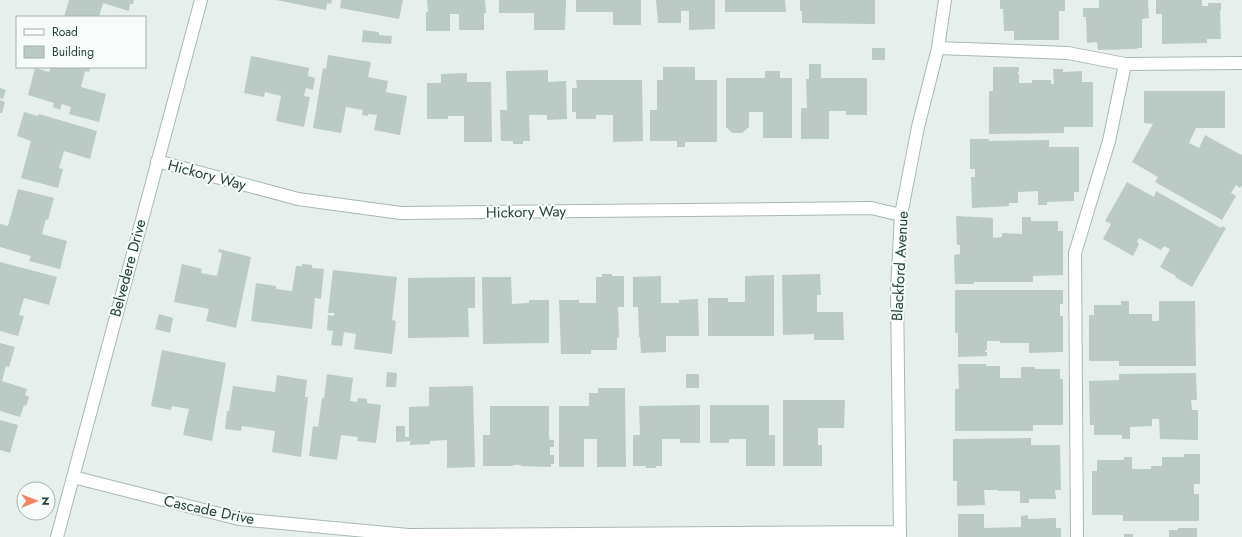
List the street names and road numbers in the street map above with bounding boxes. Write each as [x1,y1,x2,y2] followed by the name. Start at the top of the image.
[165,154,249,196] street label: Hickory Way
[486,200,567,224] street label: Hickory Way
[886,210,914,322] street label: Blackford Avenue
[104,216,152,319] street label: Belvedere Drive
[162,490,257,530] street label: Cascade Drive

